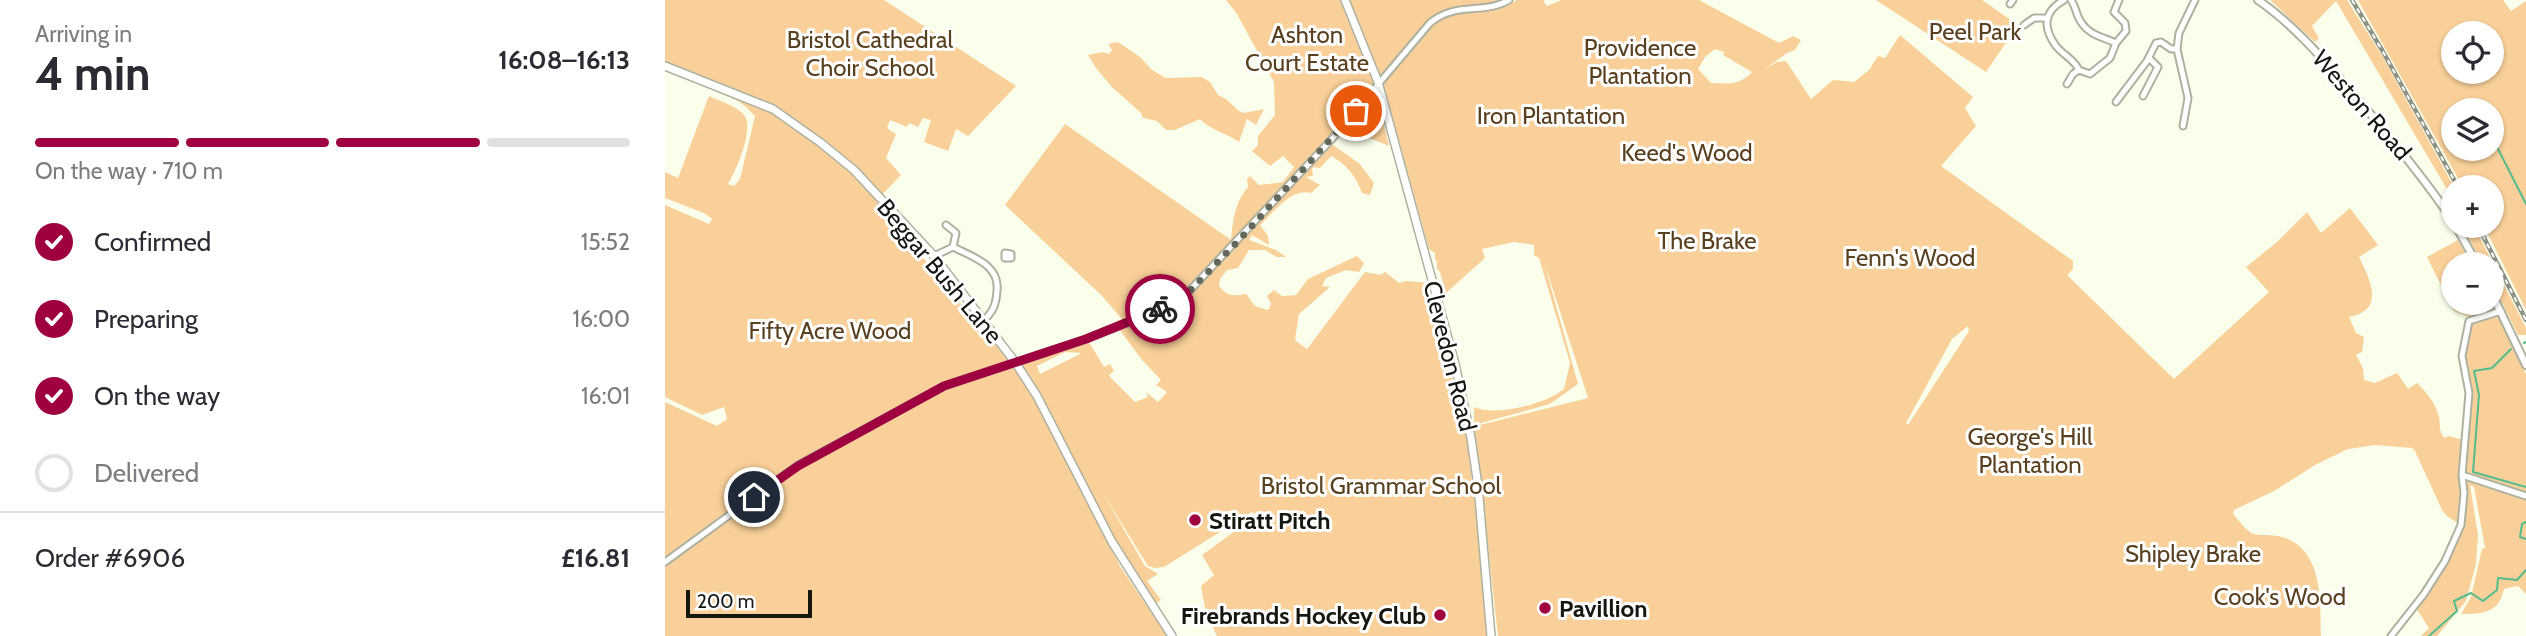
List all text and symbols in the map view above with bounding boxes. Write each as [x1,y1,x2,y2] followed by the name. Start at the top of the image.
[1929,17,2021,46] park label: Peel Park
[35,20,132,48] text: Arriving in
[1245,20,1369,77] park label: Ashton Court Estate
[2441,21,2504,315] map controls
[2441,21,2504,84] button: locate
[787,25,954,82] park label: Bristol Cathedral Choir School
[1584,33,1696,90] park label: Providence Plantation
[498,44,630,76] text: 16:08–16:13
[2306,44,2418,166] street label: Weston Road
[35,46,150,102] text: 4 min
[1326,81,1386,141] pin
[1337,92,1375,130] icon: bag
[2441,98,2504,161] button: layers
[1477,101,1625,130] park label: Iron Plantation
[1621,138,1753,167] park label: Keed's Wood
[35,157,223,185] text: On the way · 710 m
[2441,175,2504,238] button: +
[871,193,1009,349] street label: Beggar Bush Lane
[35,223,73,261] icon: check
[94,226,211,258] text: Confirmed
[1658,226,1756,255] park label: The Brake
[581,228,630,256] text: 15:52
[1845,243,1975,272] park label: Fenn's Wood
[2441,252,2504,315] button: −
[1125,274,1195,344] courier
[1417,278,1483,434] street label: Clevedon Road
[1141,290,1179,328] icon: bike
[35,300,73,338] icon: check
[94,303,198,335] text: Preparing
[573,305,630,333] text: 16:00
[749,316,911,345] park label: Fifty Acre Wood
[35,377,73,415] icon: check
[94,380,220,412] text: On the way
[581,382,630,410] text: 16:01
[1967,422,2093,479] park label: George's Hill Plantation
[94,457,199,489] text: Delivered
[724,467,784,527] pin
[1261,471,1502,500] park label: Bristol Grammar School
[735,478,773,516] icon: home
[1209,506,1330,535] place label: Stiratt Pitch
[1187,512,1203,528] marker: Stiratt Pitch
[2125,539,2261,568] park label: Shipley Brake
[35,542,185,574] text: Order #6906
[561,542,630,574] text: £16.81
[2214,582,2346,611] park label: Cook's Wood
[686,587,812,619] scale bar
[697,590,754,613] text: 200 m
[1559,594,1648,623] place label: Pavillion
[1537,600,1553,616] marker: Pavillion
[1181,601,1426,630] place label: Firebrands Hockey Club
[1432,607,1448,623] marker: Firebrands Hockey Club

